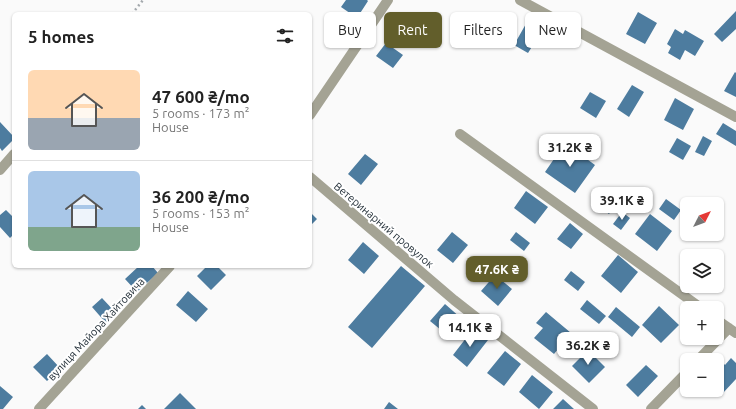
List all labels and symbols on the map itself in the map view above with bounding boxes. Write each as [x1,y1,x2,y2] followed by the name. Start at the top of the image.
[533,134,607,168] pin: 31.2K ₴
[332,180,437,270] street label: Ветеринарний провулок
[585,187,659,221] pin: 39.1K ₴
[680,197,724,241] north arrow
[460,256,534,290] pin: 47.6K ₴
[45,275,147,383] street label: вулиця Майора Хайтовича
[433,314,507,348] pin: 14.1K ₴
[551,332,625,366] pin: 36.2K ₴

